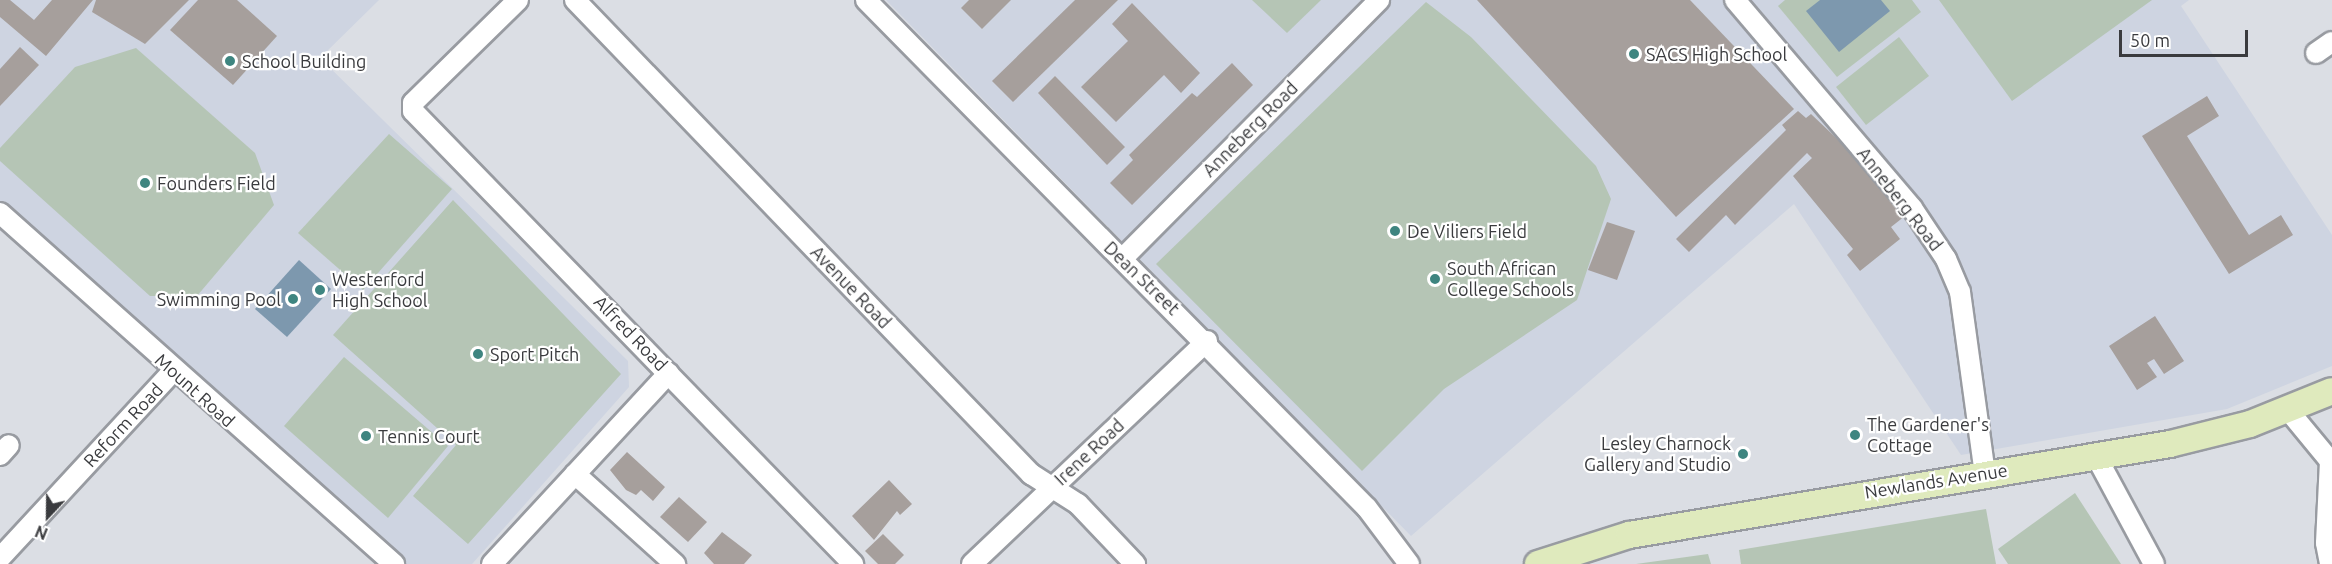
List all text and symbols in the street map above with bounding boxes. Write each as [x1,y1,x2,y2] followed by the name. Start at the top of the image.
[2122,18,2251,56] scale bar
[2130,30,2170,50] text: 50 m
[1646,43,1787,65] place label: SACS High School
[1627,47,1641,61] marker: SACS High School
[242,50,366,72] place label: School Building
[223,54,237,68] marker: School Building
[1198,77,1302,181] street label: Anneberg Road
[1853,143,1947,255] street label: Anneberg Road
[157,172,276,194] place label: Founders Field
[138,176,152,190] marker: Founders Field
[1407,220,1527,242] place label: De Viliers Field
[1388,224,1402,238] marker: De Viliers Field
[1100,237,1184,319] street label: Dean Street
[806,241,896,333] street label: Avenue Road
[1447,258,1574,300] place label: South African College Schools
[332,269,428,312] place label: Westerford High School
[1428,272,1442,286] marker: South African College Schools
[313,283,327,297] marker: Westerford High School
[157,288,281,310] place label: Swimming Pool
[590,291,672,375] street label: Alfred Road
[286,292,300,306] marker: Swimming Pool
[490,343,579,365] place label: Sport Pitch
[471,347,485,361] marker: Sport Pitch
[151,349,239,431] street label: Mount Road
[79,379,167,471] street label: Reform Road
[1050,414,1128,490] street label: Irene Road
[1867,414,1989,456] place label: The Gardener's Cottage
[378,425,480,447] place label: Tennis Court
[1848,428,1862,442] marker: The Gardener's Cottage
[359,429,373,443] marker: Tennis Court
[1584,433,1731,476] place label: Lesley Charnock Gallery and Studio
[1736,447,1750,461] marker: Lesley Charnock Gallery and Studio
[1863,459,2009,503] street label: Newlands Avenue
[18,486,78,546] north arrow
[32,522,50,543] text: N

